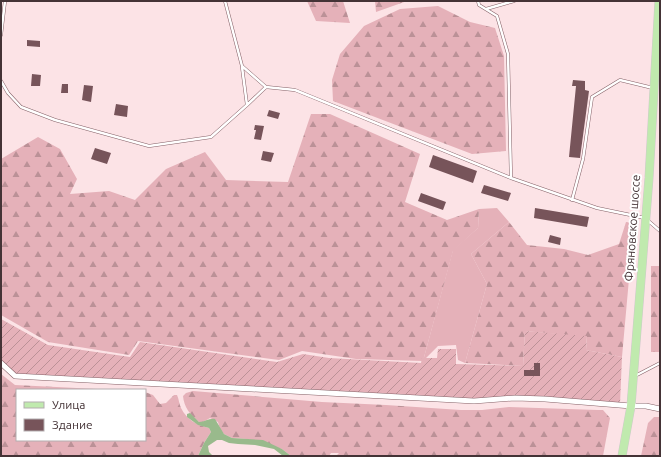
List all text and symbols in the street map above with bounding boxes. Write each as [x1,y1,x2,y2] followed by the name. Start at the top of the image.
[622,174,642,282] street label: Фряновское шоссе
[16,389,146,441] legend
[52,398,85,411] text: Улица
[52,418,93,431] text: Здание

